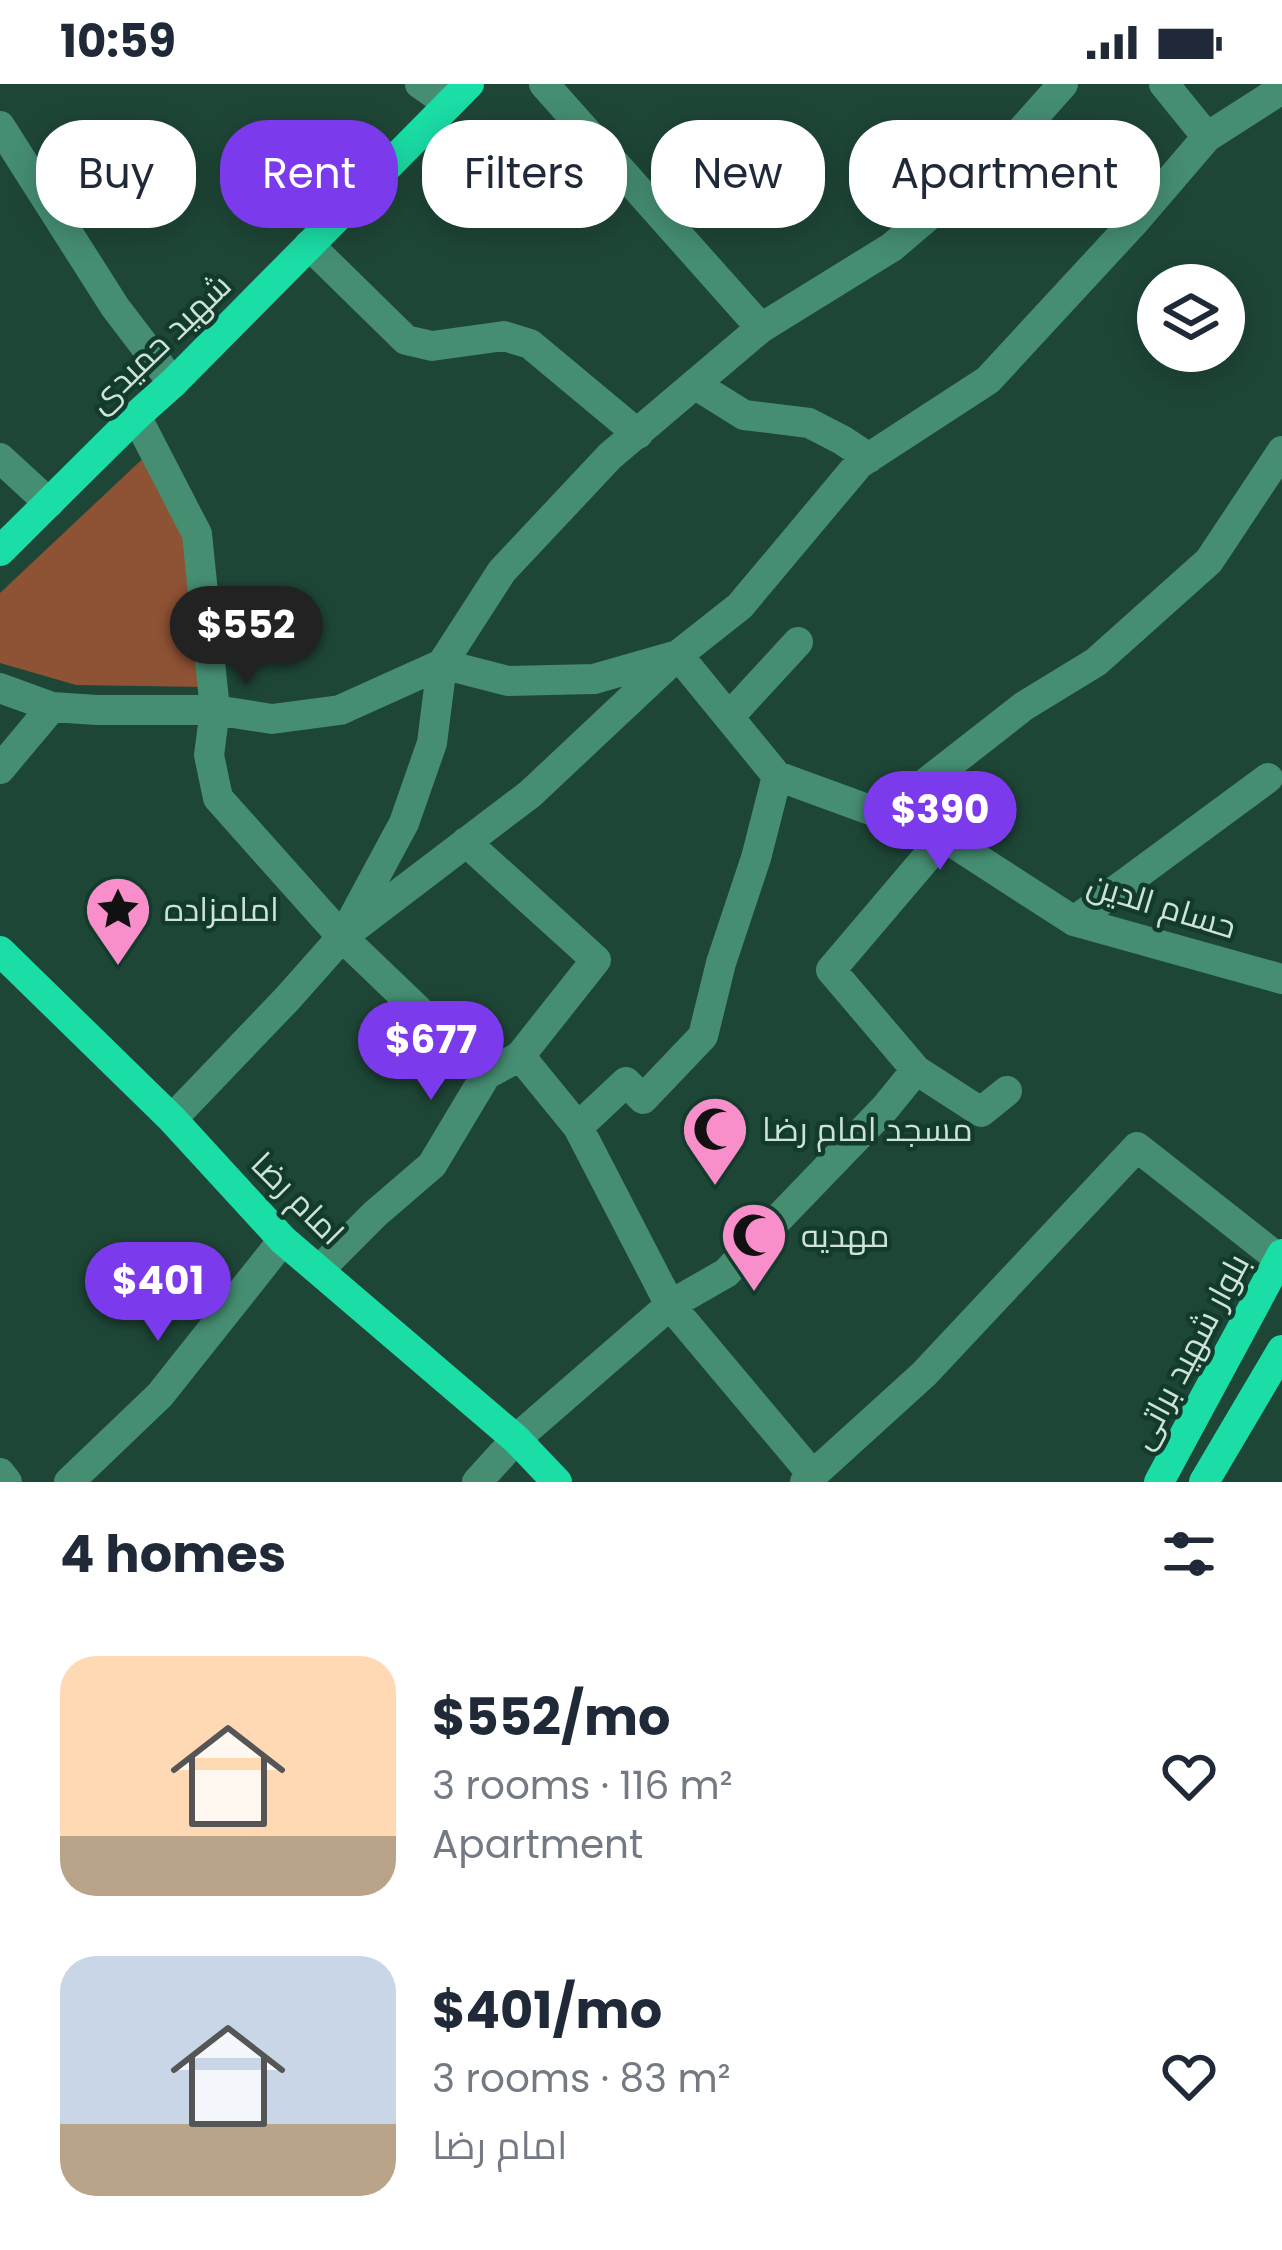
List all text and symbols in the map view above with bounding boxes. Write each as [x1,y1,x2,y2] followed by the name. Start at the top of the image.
[60,10,176,73] text: 10:59
[36,120,196,228] chip: Buy
[220,120,398,228] chip: Rent
[422,120,627,228] chip: Filters
[651,120,825,228] chip: New
[849,120,1160,228] chip: Apartment
[77,263,241,424] street label: شهید حمیدی
[1137,264,1245,372] map controls
[1137,264,1245,372] button: layers
[175,586,317,688] pin: $552
[197,597,295,652] text: $552
[869,771,1011,873] pin: $390
[891,782,989,837] text: $390
[1082,861,1242,950] street label: حسام الدین
[83,874,153,968] place icon: امامزاده
[164,886,279,933] place label: امامزاده
[360,1001,502,1103] pin: $677
[385,1012,477,1067] text: $677
[680,1094,750,1188] mosque icon: مسجد امام رضا
[762,1106,973,1153] place label: مسجد امام رضا
[240,1141,355,1256] street label: امام رضا
[719,1200,789,1294] mosque icon: مهدیه
[801,1212,890,1259] place label: مهدیه
[87,1242,229,1344] pin: $401
[1118,1245,1261,1457] street label: بلوار شهید براتی
[112,1253,204,1308] text: $401
[60,1518,286,1590] text: 4 homes
[1156,1521,1222,1587] icon: filters
[432,1681,671,1753] text: $552/mo
[156,1704,300,1848] icon: home
[1156,1743,1222,1809] icon: heart
[432,1758,733,1813] text: 3 rooms · 116 m²
[432,1817,643,1872] text: Apartment
[432,1974,662,2046] text: $401/mo
[156,2004,300,2148] icon: home
[1156,2043,1222,2109] icon: heart
[432,2051,731,2106] text: 3 rooms · 83 m²
[432,2118,568,2173] text: امام رضا

